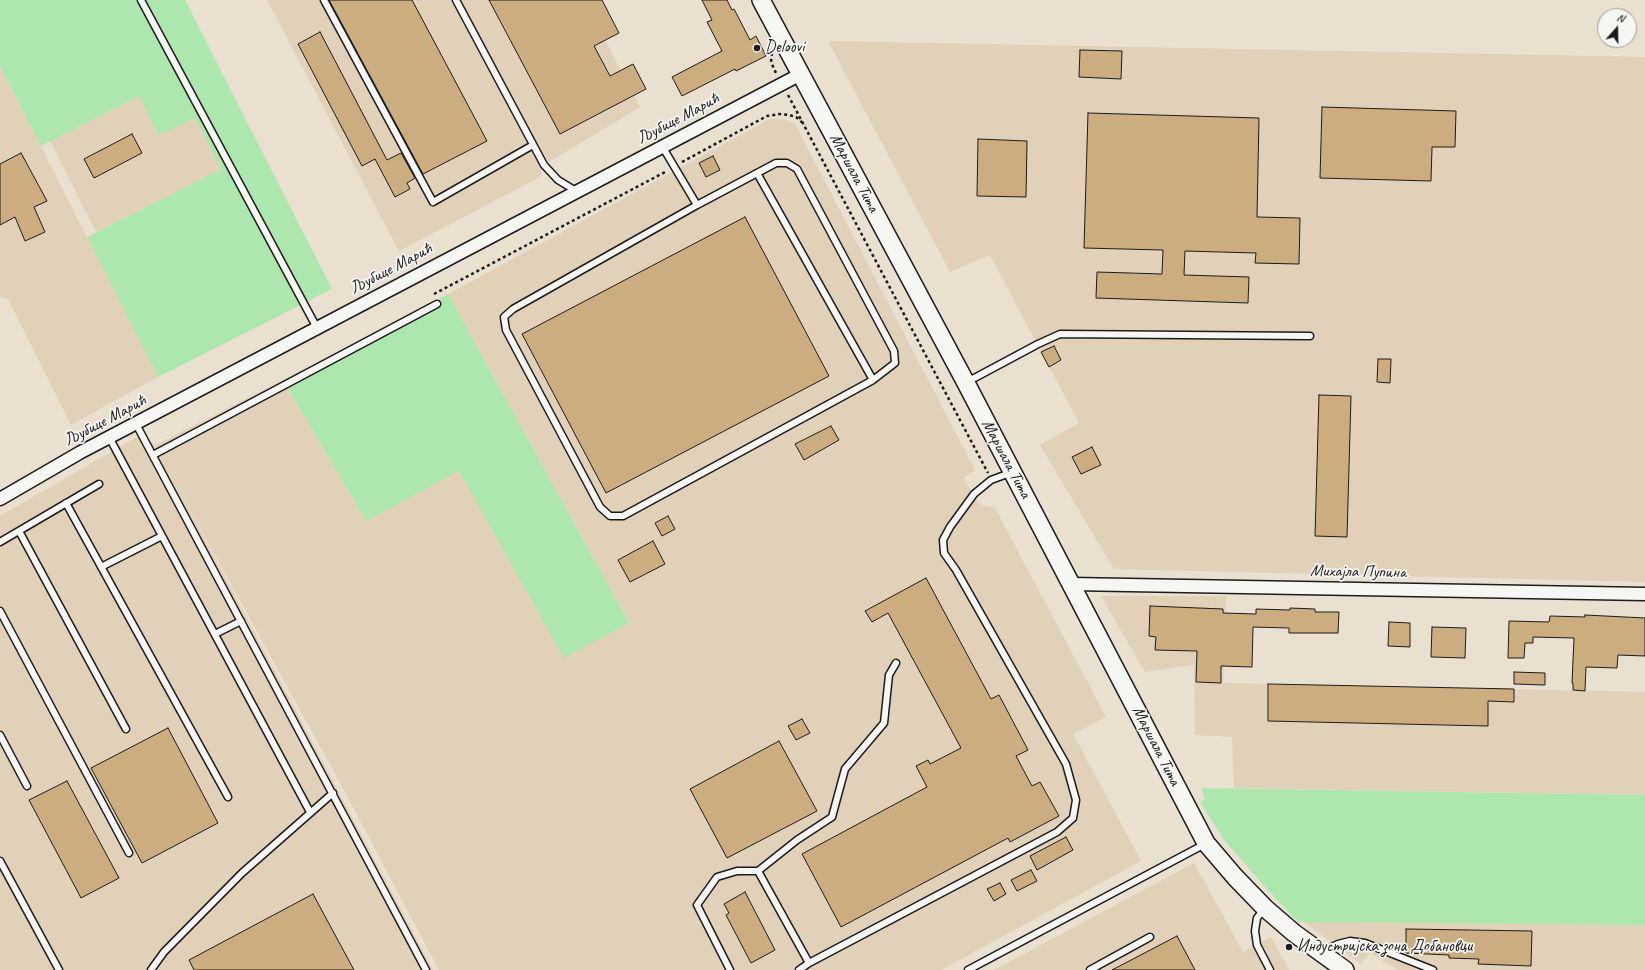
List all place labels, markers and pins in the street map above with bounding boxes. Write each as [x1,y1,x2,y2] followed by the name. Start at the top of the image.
[765,38,804,58] place label: Deloovi
[752,43,762,53] marker: Deloovi
[1297,937,1472,957] place label: Индустријска зона Добановци
[1284,942,1294,952] marker: Индустријска зона Добановци

